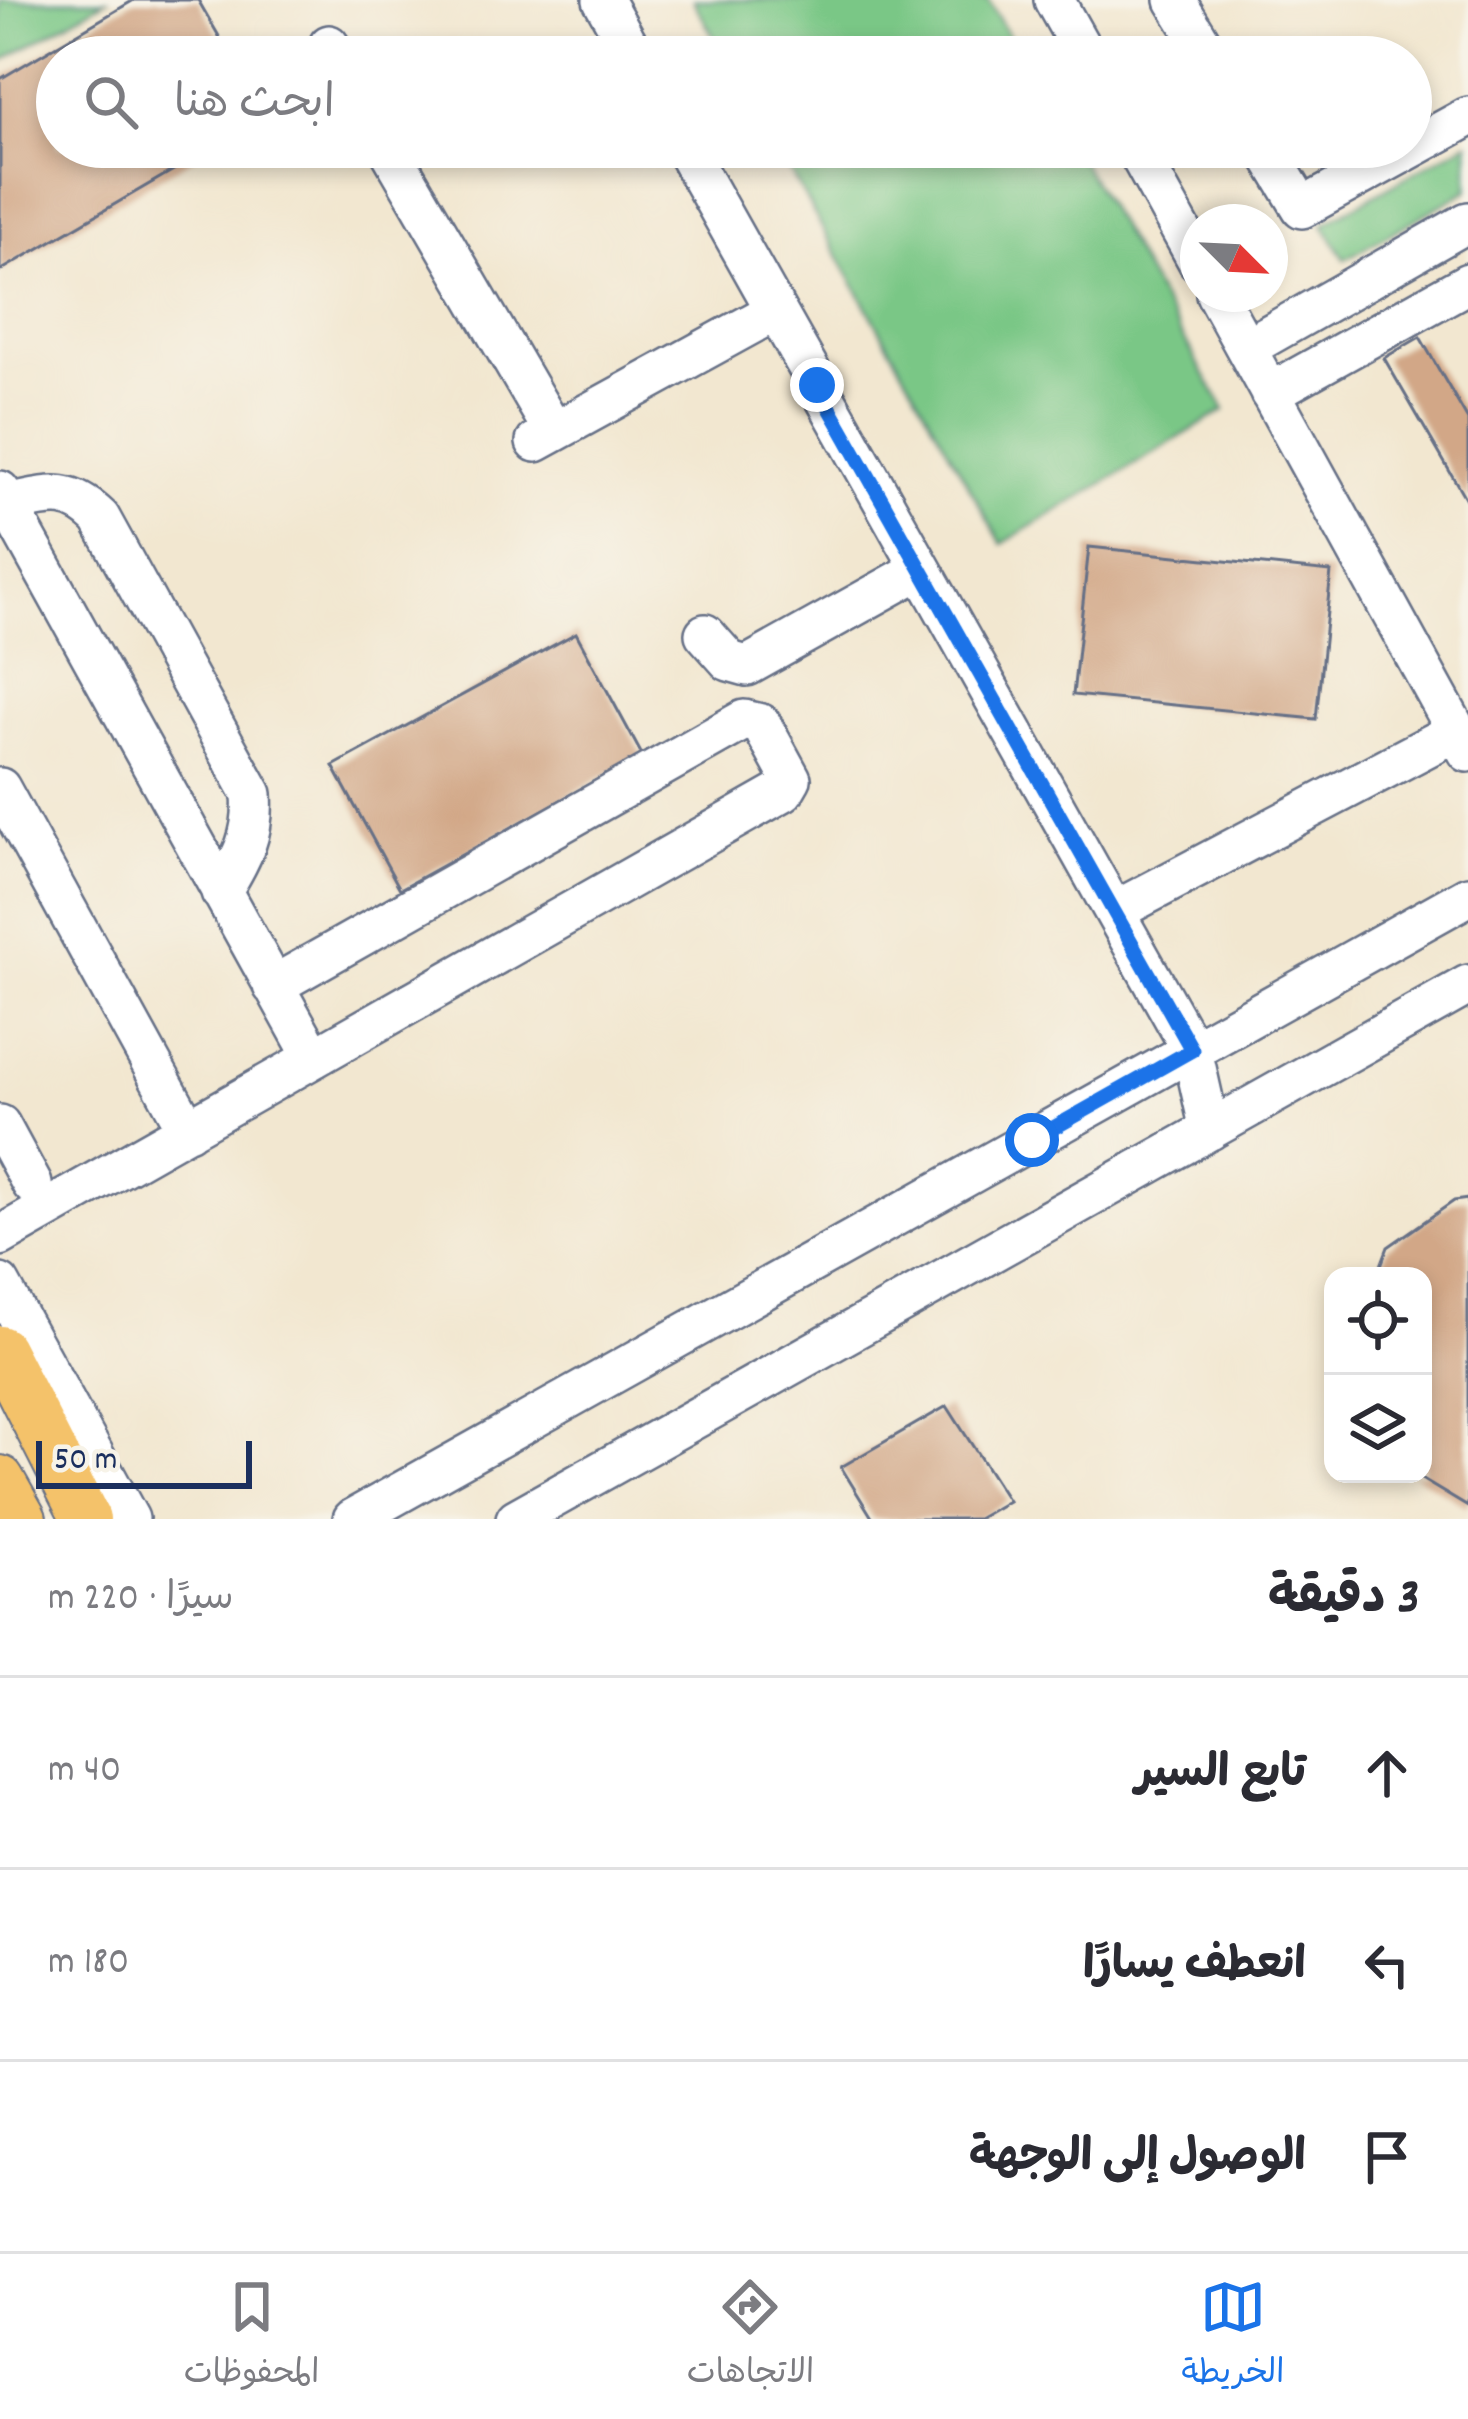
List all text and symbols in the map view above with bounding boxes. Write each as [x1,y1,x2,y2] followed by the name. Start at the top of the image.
[36,36,1432,168] search box
[78,69,144,135] icon: search
[174,74,335,138] text: ابحث هنا
[1180,204,1288,312] north arrow
[790,358,844,412] route end
[1005,1113,1059,1167] route start
[1324,1267,1432,1483] map controls
[1324,1267,1432,1375] button: locate
[1324,1375,1432,1483] button: layers
[36,1435,252,1488] scale bar
[54,1438,118,1485] text: 50 m
[1268,1565,1420,1637] text: 3 دقيقة
[48,1573,234,1628] text: سيرًا · 220 m
[1354,1740,1420,1806] icon: ahead
[1135,1744,1306,1808] text: تابع السير
[48,1745,121,1800] text: 40 m
[1354,1932,1420,1998] icon: left
[1083,1936,1306,2000] text: انعطف يسارًا
[48,1937,129,1992] text: 180 m
[1354,2124,1420,2190] icon: arrive
[969,2128,1306,2192] text: الوصول إلى الوجهة
[184,2274,320,2400] tab: المحفوظات
[687,2274,814,2400] tab: الاتجاهات
[1181,2274,1284,2400] tab: الخريطة

